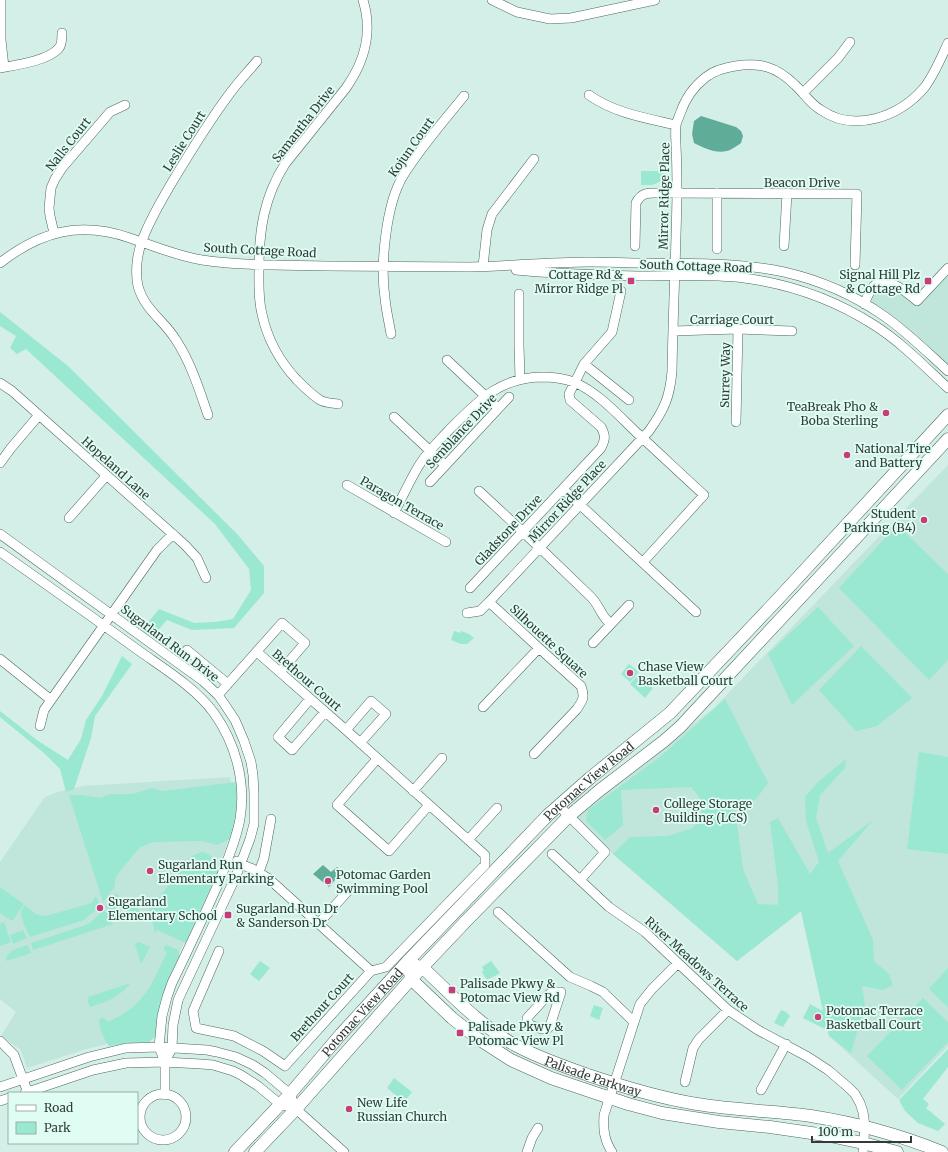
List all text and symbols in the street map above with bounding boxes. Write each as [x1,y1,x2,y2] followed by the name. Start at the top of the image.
[269,83,337,165] street label: Samantha Drive
[159,108,209,174] street label: Leslie Court
[42,114,94,174] street label: Nalls Court
[385,114,437,180] street label: Kojun Court
[656,142,672,250] street label: Mirror Ridge Place
[764,175,840,190] street label: Beacon Drive
[203,240,317,260] street label: South Cottage Road
[639,257,753,275] street label: South Cottage Road
[535,267,623,296] place label: Cottage Rd & Mirror Ridge Pl
[839,267,920,296] place label: Signal Hill Plz & Cottage Rd
[626,276,636,286] marker: Cottage Rd & Mirror Ridge Pl
[923,276,933,286] marker: Signal Hill Plz & Cottage Rd
[690,312,774,327] street label: Carriage Court
[717,342,733,408] street label: Surrey Way
[423,391,499,471] street label: Semblance Drive
[787,399,879,428] place label: TeaBreak Pho & Boba Sterling
[881,408,891,418] marker: TeaBreak Pho & Boba Sterling
[79,433,153,503] street label: Hopeland Lane
[855,441,931,470] place label: National Tire and Battery
[842,450,852,460] marker: National Tire and Battery
[525,457,609,545] street label: Mirror Ridge Place
[357,473,447,533] street label: Paragon Terrace
[471,491,545,569] street label: Gladstone Drive
[843,506,916,535] place label: Student Parking (B4)
[919,515,929,525] marker: Student Parking (B4)
[118,601,222,685] street label: Sugarland Run Drive
[507,601,591,681] street label: Silhouette Square
[269,646,345,714] street label: Brethour Court
[638,659,733,688] place label: Chase View Basketball Court
[625,668,635,678] marker: Chase View Basketball Court
[540,738,636,823] street label: Potomac View Road
[664,796,752,825] place label: College Storage Building (LCS)
[651,805,661,815] marker: College Storage Building (LCS)
[158,857,275,886] place label: Sugarland Run Elementary Parking
[145,866,155,876] marker: Sugarland Run Elementary Parking
[336,867,431,896] place label: Potomac Garden Swimming Pool
[323,876,333,886] marker: Potomac Garden Swimming Pool
[108,894,218,923] place label: Sugarland Elementary School
[236,901,339,930] place label: Sugarland Run Dr & Sanderson Dr
[95,903,105,913] marker: Sugarland Elementary School
[223,910,233,920] marker: Sugarland Run Dr & Sanderson Dr
[642,913,752,1015] street label: River Meadows Terrace
[318,965,405,1059] street label: Potomac View Road
[287,969,357,1044] street label: Brethour Court
[460,976,560,1005] place label: Palisade Pkwy & Potomac View Rd
[447,985,457,995] marker: Palisade Pkwy & Potomac View Rd
[826,1003,923,1032] place label: Potomac Terrace Basketball Court
[813,1012,823,1022] marker: Potomac Terrace Basketball Court
[468,1019,564,1048] place label: Palisade Pkwy & Potomac View Pl
[455,1028,465,1038] marker: Palisade Pkwy & Potomac View Pl
[543,1052,643,1099] street label: Palisade Parkway
[8,1092,138,1144] legend
[357,1095,447,1124] place label: New Life Russian Church
[44,1100,73,1115] text: Road
[344,1104,354,1114] marker: New Life Russian Church
[812,1118,911,1144] scale bar
[44,1120,71,1135] text: Park
[818,1124,853,1139] text: 100 m

